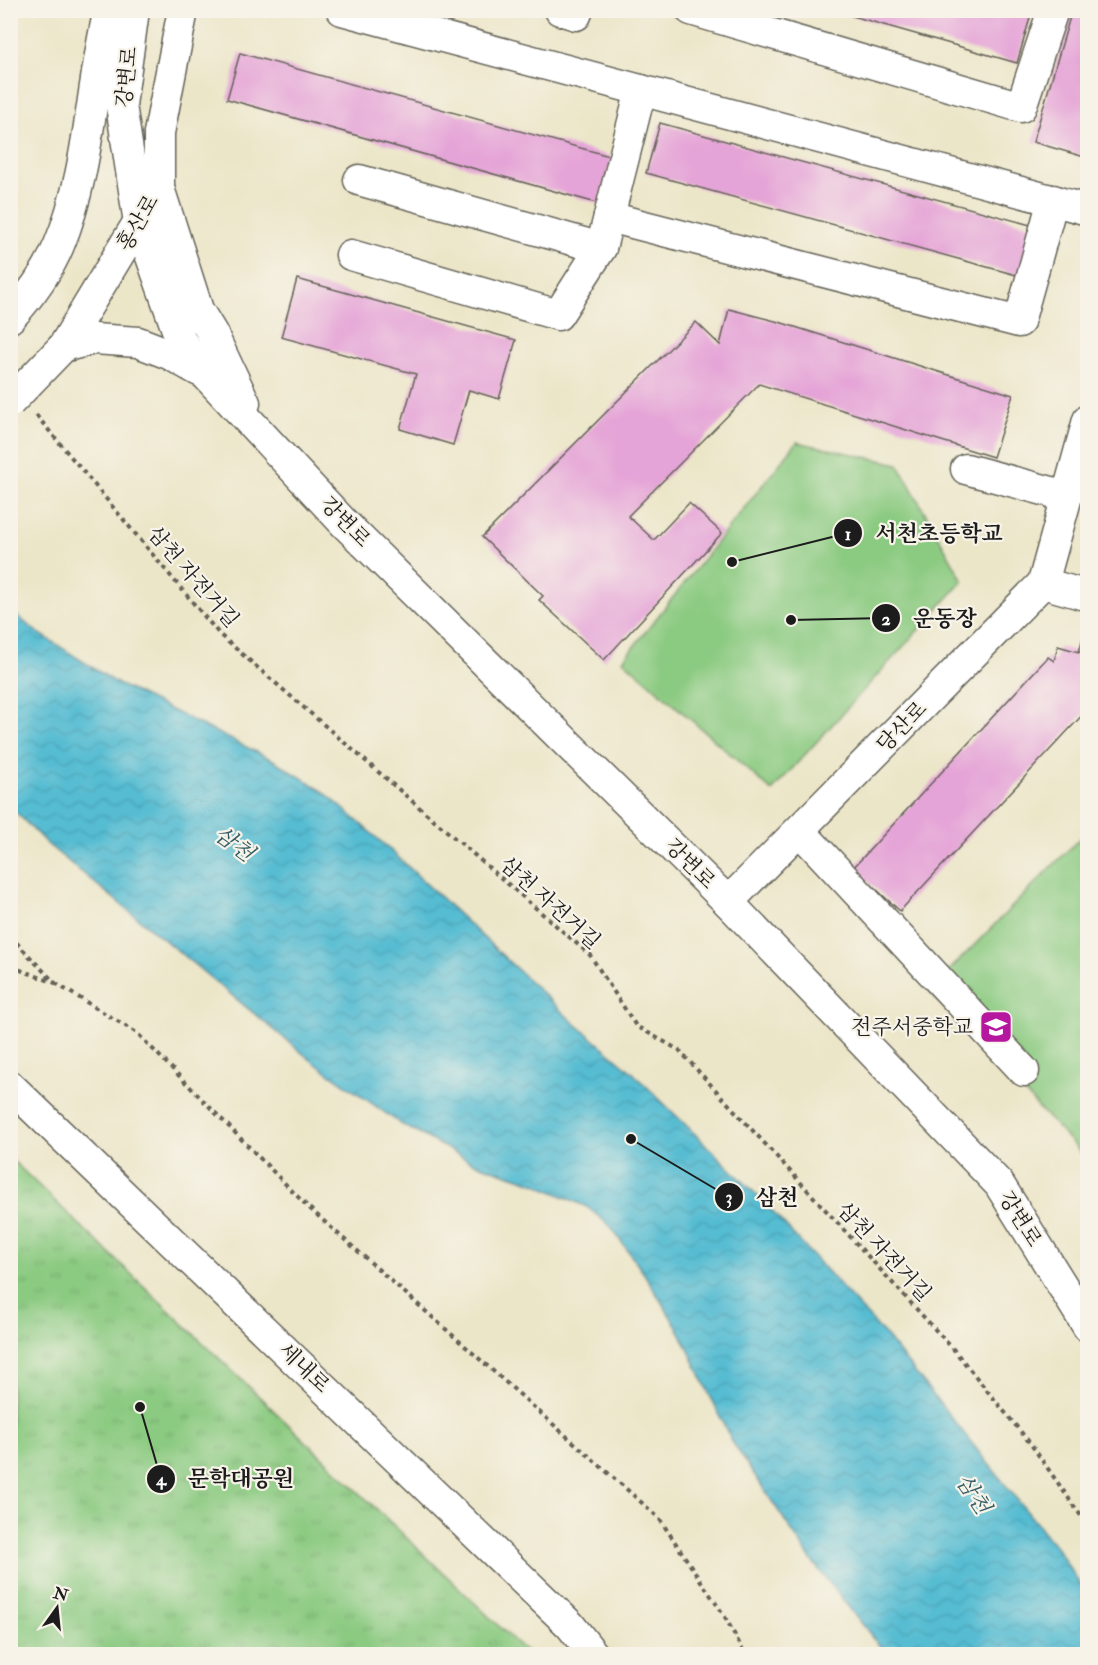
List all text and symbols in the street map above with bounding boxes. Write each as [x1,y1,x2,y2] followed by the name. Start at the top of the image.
[110,45,144,109] street label: 강변로
[111,190,165,256] street label: 홍산로
[314,491,376,553] street label: 강변로
[833,513,1015,553] callout: 서천초등학교
[875,520,1003,548] text: 서천초등학교
[141,521,245,633] street label: 삼천 자전거길
[845,523,851,546] text: 1
[871,598,989,638] callout: 운동장
[913,605,978,633] text: 운동장
[881,608,891,631] text: 2
[871,696,933,758] street label: 당산로
[209,820,261,869] water label: 삼천
[659,833,721,895] street label: 강변로
[494,851,606,955] street label: 삼천 자전거길
[978,1009,1014,1045] school or university icon: 전주서중학교
[851,1014,973,1041] place label: 전주서중학교
[714,1177,811,1217] callout: 삼천
[756,1184,798,1212] text: 삼천
[726,1186,733,1209] text: 3
[992,1186,1048,1252] street label: 강변로
[831,1197,937,1307] street label: 삼천 자전거길
[273,1337,335,1399] street label: 세내로
[146,1459,306,1499] callout: 문학대공원
[188,1465,294,1493] text: 문학대공원
[155,1468,167,1491] text: 4
[950,1469,997,1521] water label: 삼천
[27,1578,87,1638] north arrow
[50,1583,71,1606] text: N

